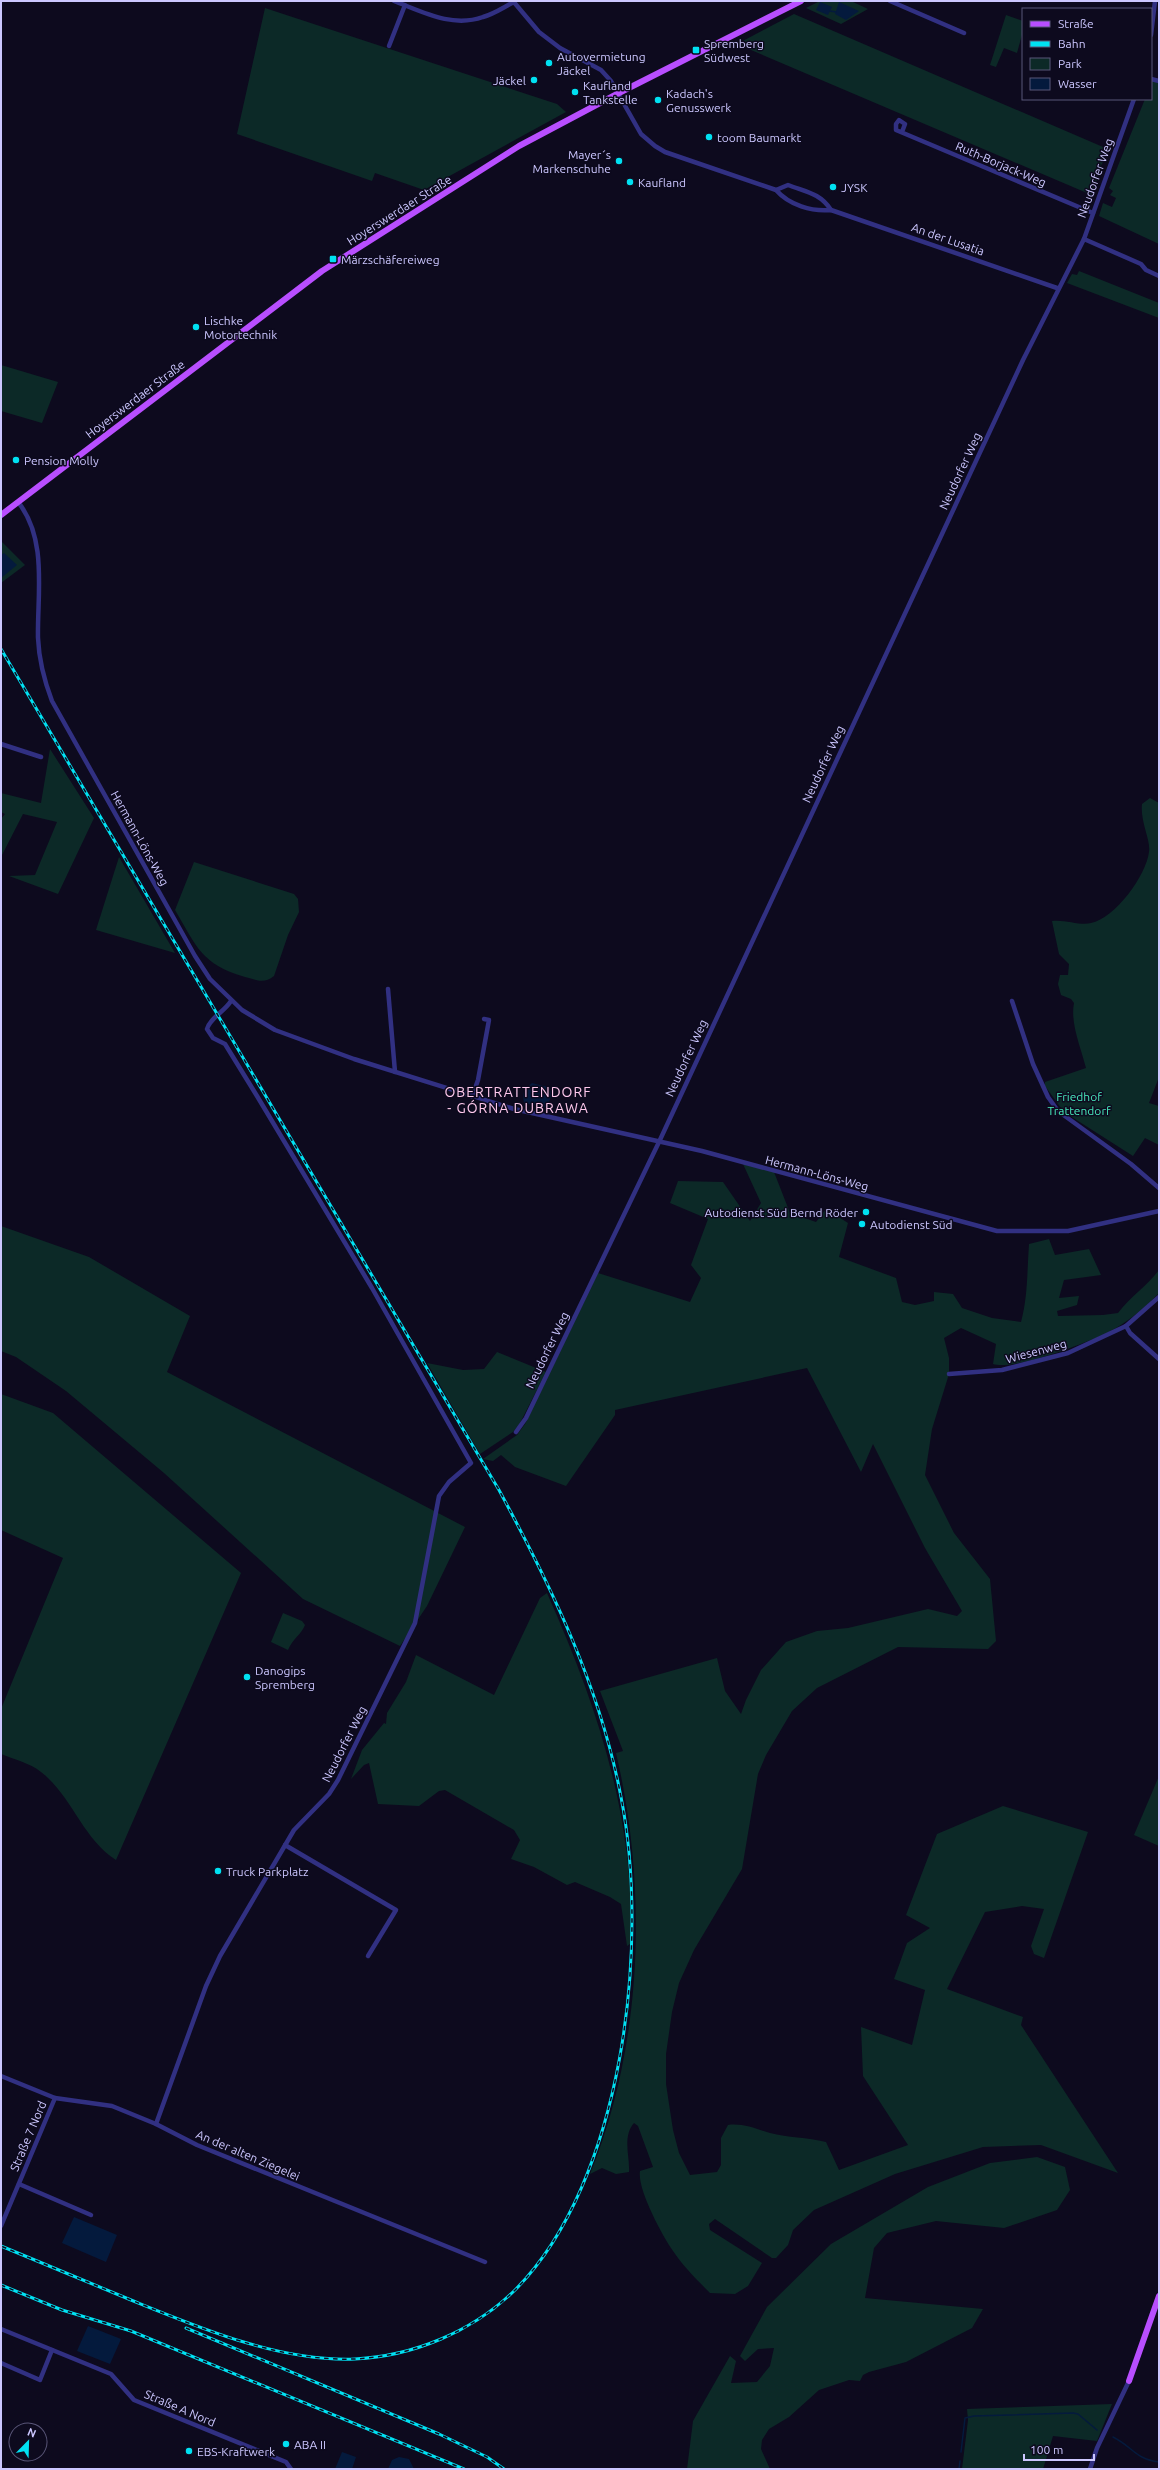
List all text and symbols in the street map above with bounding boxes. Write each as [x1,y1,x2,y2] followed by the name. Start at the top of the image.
[1022,8,1152,100] legend
[1058,17,1094,30] text: Straße
[704,37,764,64] place label: Spremberg Südwest
[1058,37,1086,50] text: Bahn
[691,45,701,55] marker: Spremberg Südwest
[557,50,646,77] place label: Autovermietung Jäckel
[1058,57,1082,70] text: Park
[544,58,554,68] marker: Autovermietung Jäckel
[493,74,526,87] place label: Jäckel
[529,75,539,85] marker: Jäckel
[1058,77,1097,90] text: Wasser
[583,79,638,106] place label: Kaufland Tankstelle
[570,87,580,97] marker: Kaufland Tankstelle
[666,87,731,114] place label: Kadach's Genusswerk
[653,95,663,105] marker: Kadach's Genusswerk
[717,131,802,144] place label: toom Baumarkt
[704,132,714,142] marker: toom Baumarkt
[1075,137,1115,219] street label: Neudorfer Weg
[954,139,1048,189] street label: Ruth-Borjack-Weg
[533,148,611,175] place label: Mayer´s Markenschuhe
[614,156,624,166] marker: Mayer´s Markenschuhe
[344,173,454,247] street label: Hoyerswerdaer Straße
[638,176,686,189] place label: Kaufland
[625,177,635,187] marker: Kaufland
[841,181,868,194] place label: JYSK
[828,182,838,192] marker: JYSK
[910,220,986,258] street label: An der Lusatia
[341,253,440,266] place label: Märzschäfereiweg
[328,254,338,264] marker: Märzschäfereiweg
[204,314,277,341] place label: Lischke Motortechnik
[191,322,201,332] marker: Lischke Motortechnik
[83,358,187,440] street label: Hoyerswerdaer Straße
[936,430,984,512] street label: Neudorfer Weg
[24,454,99,467] place label: Pension Molly
[11,455,21,465] marker: Pension Molly
[799,723,847,805] street label: Neudorfer Weg
[109,788,171,888] street label: Hermann-Löns-Weg
[662,1017,710,1099] street label: Neudorfer Weg
[444,1084,592,1116] district label: OBERTRATTENDORF - GÓRNA DUBRAWA
[1047,1090,1111,1117] park label: Friedhof Trattendorf
[764,1153,870,1193] street label: Hermann-Löns-Weg
[705,1206,858,1219] place label: Autodienst Süd Bernd Röder
[861,1207,871,1217] marker: Autodienst Süd Bernd Röder
[870,1218,953,1231] place label: Autodienst Süd
[857,1219,867,1229] marker: Autodienst Süd
[523,1310,571,1390] street label: Neudorfer Weg
[1004,1337,1068,1365] street label: Wiesenweg
[255,1664,315,1691] place label: Danogips Spremberg
[242,1672,252,1682] marker: Danogips Spremberg
[319,1704,369,1784] street label: Neudorfer Weg
[226,1865,309,1878] place label: Truck Parkplatz
[213,1866,223,1876] marker: Truck Parkplatz
[7,2099,49,2173] street label: Straße 7 Nord
[194,2127,302,2183] street label: An der alten Ziegelei
[142,2387,218,2429] street label: Straße A Nord
[8,2422,48,2462] north arrow
[26,2426,38,2440] text: N
[1024,2436,1094,2462] scale bar
[294,2438,326,2451] place label: ABA II
[281,2439,291,2449] marker: ABA II
[1030,2443,1063,2456] text: 100 m
[197,2445,275,2458] place label: EBS-Kraftwerk
[184,2446,194,2456] marker: EBS-Kraftwerk

